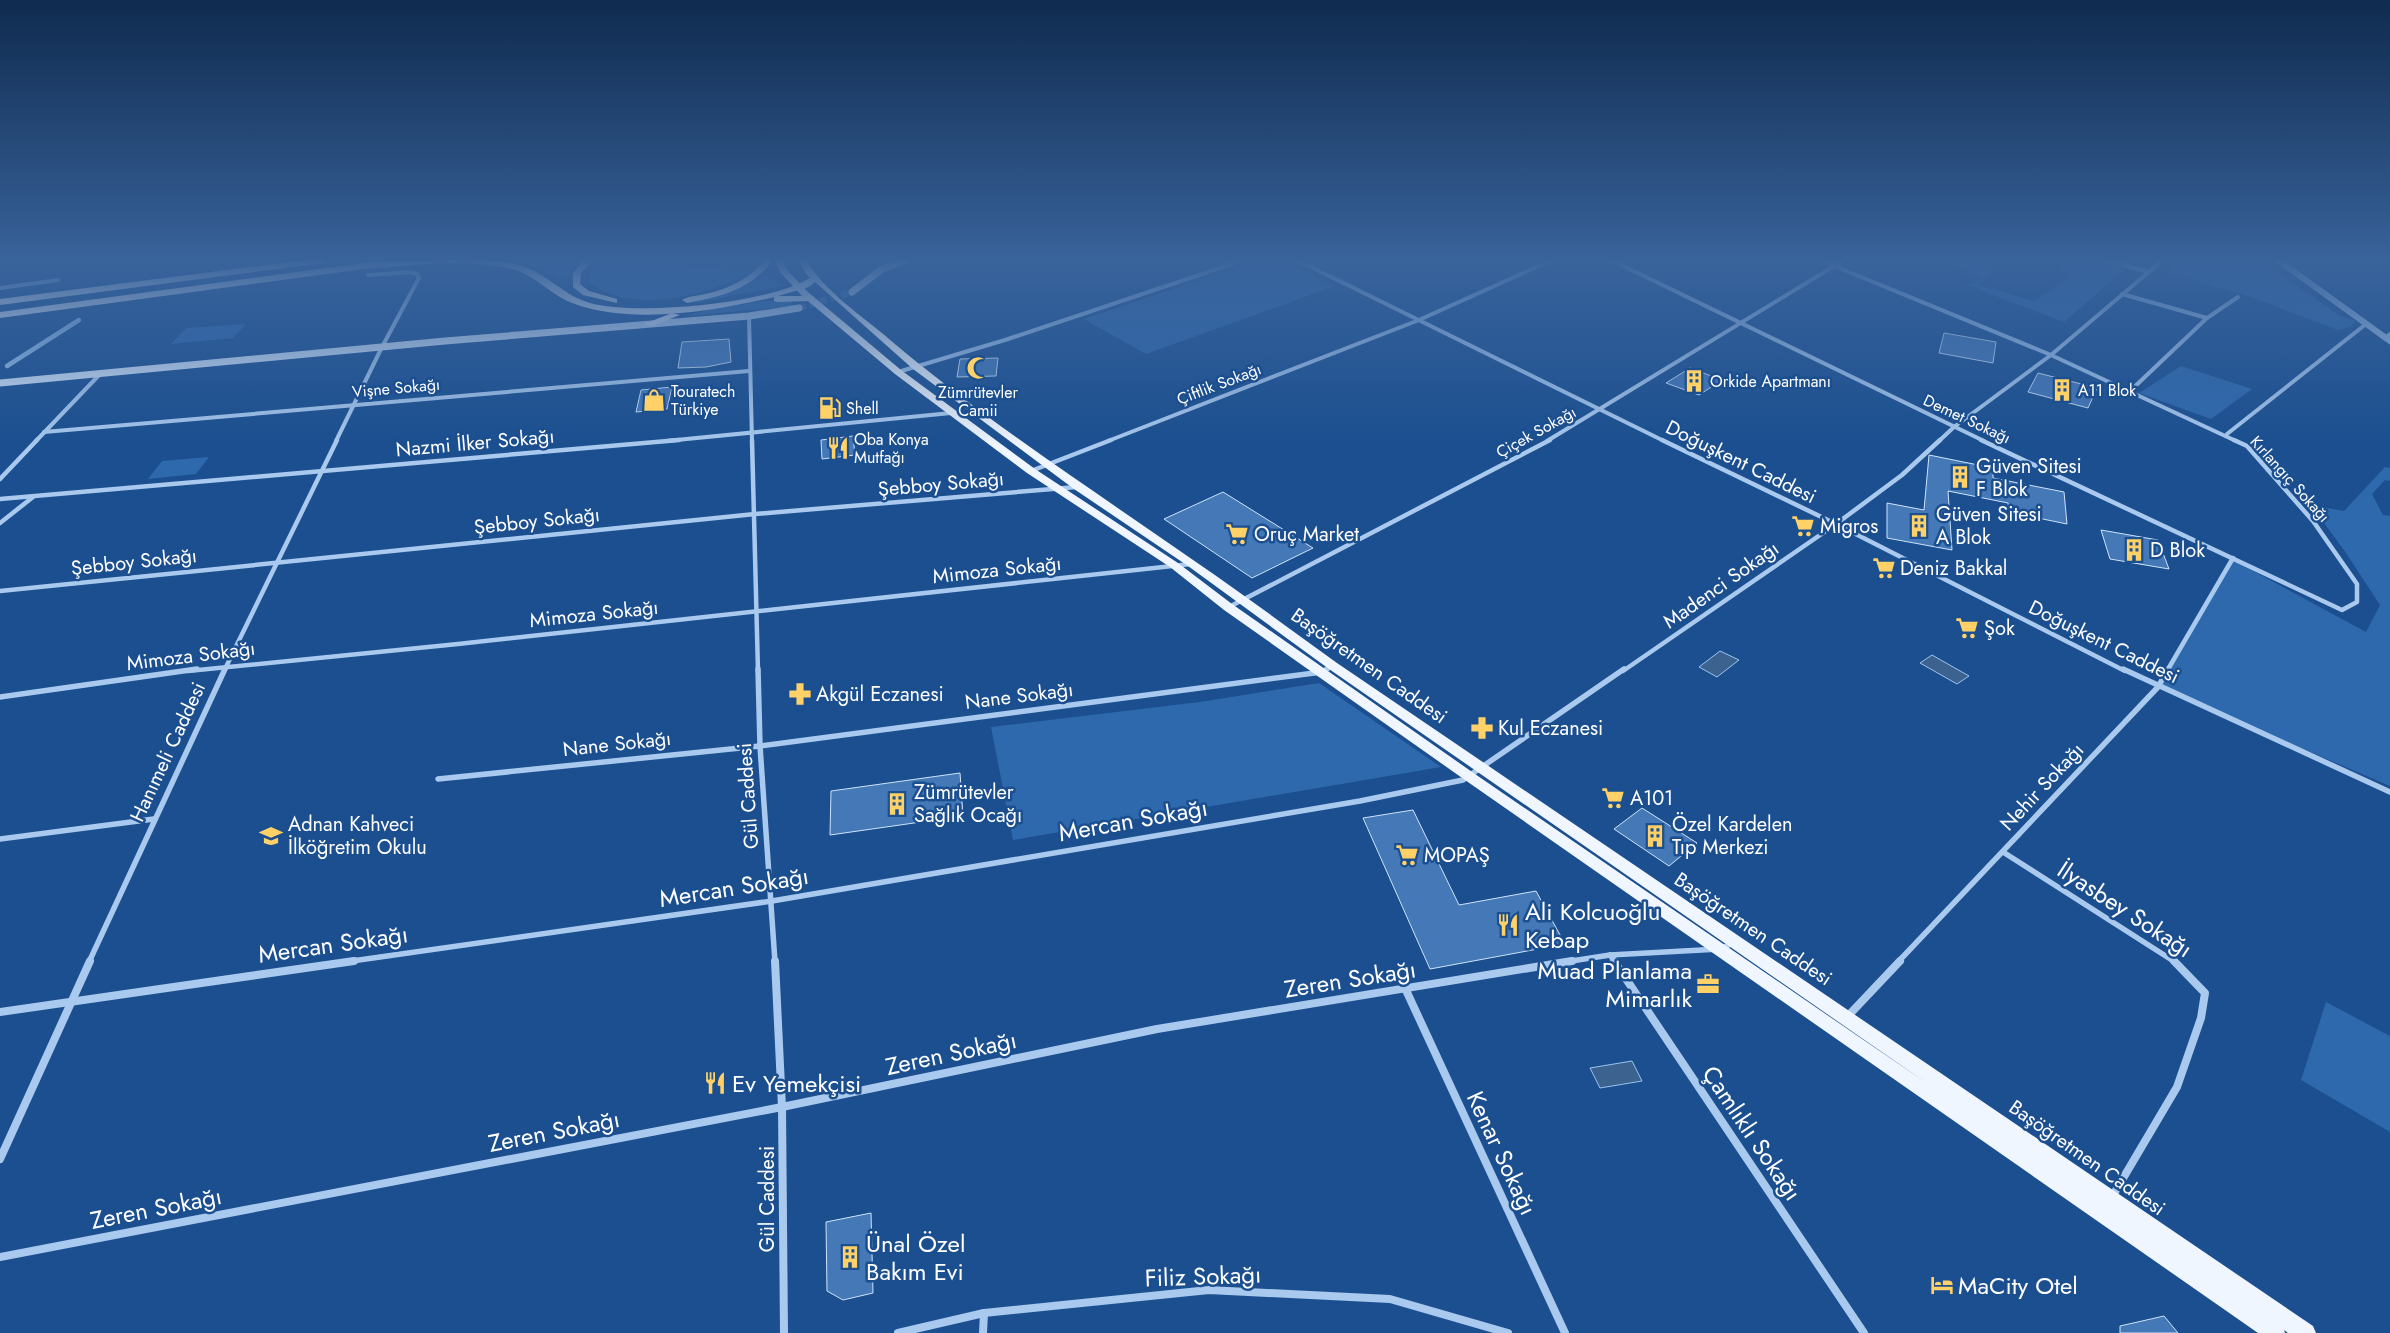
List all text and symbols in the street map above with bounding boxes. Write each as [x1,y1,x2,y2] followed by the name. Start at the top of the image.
[965,355,991,381] mosque icon: Zümrütevler Camii
[1173,357,1265,411] street label: Çiftlik Sokağı
[1681,368,1707,394] building icon: Orkide Apartmanı
[1710,370,1831,393] place label: Orkide Apartmanı
[351,373,441,403] street label: Vişne Sokağı
[2049,377,2075,403] building icon: A11 Blok
[2078,379,2137,402] place label: A11 Blok
[671,380,735,421] place label: Touratech Türkiye
[938,381,1018,422] place label: Zümrütevler Camii
[641,387,667,413] shop icon: Touratech Türkiye
[1920,389,2014,449] street label: Demet Sokağı
[817,395,843,421] fuel station icon: Shell
[846,397,879,420] place label: Shell
[1492,401,1580,463] street label: Çiçek Sokağı
[1661,413,1821,511] street label: Doğuşkent Caddesi
[394,422,556,464] street label: Nazmi İlker Sokağı
[854,428,929,469] place label: Oba Konya Mutfağı
[2245,431,2335,527] street label: Kırlangıç Sokağı
[825,435,851,461] restaurant icon: Oba Konya Mutfağı
[1976,452,2082,504] place label: Güven Sitesi F Blok
[877,464,1005,504] street label: Şebboy Sokağı
[1947,464,1973,490] building icon: Güven Sitesi F Blok
[473,500,601,542] street label: Şebboy Sokağı
[1936,500,2042,552] place label: Güven Sitesi A Blok
[1820,512,1878,541] place label: Migros
[1790,513,1816,539] supermarket icon: Migros
[1906,513,1932,539] building icon: Güven Sitesi A Blok
[1254,520,1359,549] place label: Oruç Market
[1224,521,1250,547] supermarket icon: Oruç Market
[1657,534,1785,636] street label: Madenci Sokağı
[2150,536,2205,565] place label: D Blok
[2121,537,2147,563] building icon: D Blok
[70,541,198,583] street label: Şebboy Sokağı
[931,549,1063,591] street label: Mimoza Sokağı
[1900,554,2007,583] place label: Deniz Bakkal
[1871,555,1897,581] supermarket icon: Deniz Bakkal
[528,593,660,635] street label: Mimoza Sokağı
[2024,593,2184,691] street label: Doğuşkent Caddesi
[1285,601,1453,731] street label: Başöğretmen Caddesi
[1984,614,2015,643] place label: Şok
[1954,615,1980,641] supermarket icon: Şok
[125,634,257,678] street label: Mimoza Sokağı
[963,675,1075,717] street label: Nane Sokağı
[123,677,213,827] street label: Hanımeli Caddesi
[816,680,944,709] place label: Akgül Eczanesi
[787,681,813,707] pharmacy icon: Akgül Eczanesi
[1498,714,1603,743] place label: Kul Eczanesi
[1469,715,1495,741] pharmacy icon: Kul Eczanesi
[561,724,673,764] street label: Nane Sokağı
[1993,736,2091,838] street label: Nehir Sokağı
[730,742,766,850] street label: Gül Caddesi
[914,778,1022,830] place label: Zümrütevler Sağlık Ocağı
[1630,784,1673,813] place label: A101
[1600,785,1626,811] supermarket icon: A101
[1056,790,1210,850] street label: Mercan Sokağı
[884,791,910,817] building icon: Zümrütevler Sağlık Ocağı
[288,810,427,862] place label: Adnan Kahveci İlköğretim Okulu
[1672,810,1792,862] place label: Özel Kardelen Tıp Merkezi
[258,823,284,849] school or university icon: Adnan Kahveci İlköğretim Okulu
[1642,823,1668,849] building icon: Özel Kardelen Tıp Merkezi
[1424,841,1490,870] place label: MOPAŞ
[1394,842,1420,868] supermarket icon: MOPAŞ
[2051,852,2199,966] street label: İlyasbey Sokağı
[657,858,811,916] street label: Mercan Sokağı
[1668,865,1838,993] street label: Başöğretmen Caddesi
[1525,894,1660,957] place label: Ali Kolcuoğlu Kebap
[1495,912,1521,938] restaurant icon: Ali Kolcuoğlu Kebap
[256,916,410,972] street label: Mercan Sokağı
[1282,951,1418,1007] street label: Zeren Sokağı
[1537,953,1692,1016] place label: Muad Planlama Mimarlık
[1695,971,1721,997] office icon: Muad Planlama Mimarlık
[882,1022,1020,1084] street label: Zeren Sokağı
[1694,1058,1810,1208] street label: Çamlıklı Sokağı
[732,1066,861,1101] place label: Ev Yemekçisi
[702,1070,728,1096] restaurant icon: Ev Yemekçisi
[1458,1085,1546,1221] street label: Kenar Sokağı
[2003,1093,2171,1223] street label: Başöğretmen Caddesi
[485,1101,623,1161] street label: Zeren Sokağı
[753,1146,782,1252] street label: Gül Caddesi
[87,1178,225,1238] street label: Zeren Sokağı
[866,1226,965,1289] place label: Ünal Özel Bakım Evi
[837,1244,863,1270] building icon: Ünal Özel Bakım Evi
[1144,1256,1262,1296] street label: Filiz Sokağı
[1958,1268,2078,1303] place label: MaCity Otel
[1929,1272,1955,1298] hotel icon: MaCity Otel

